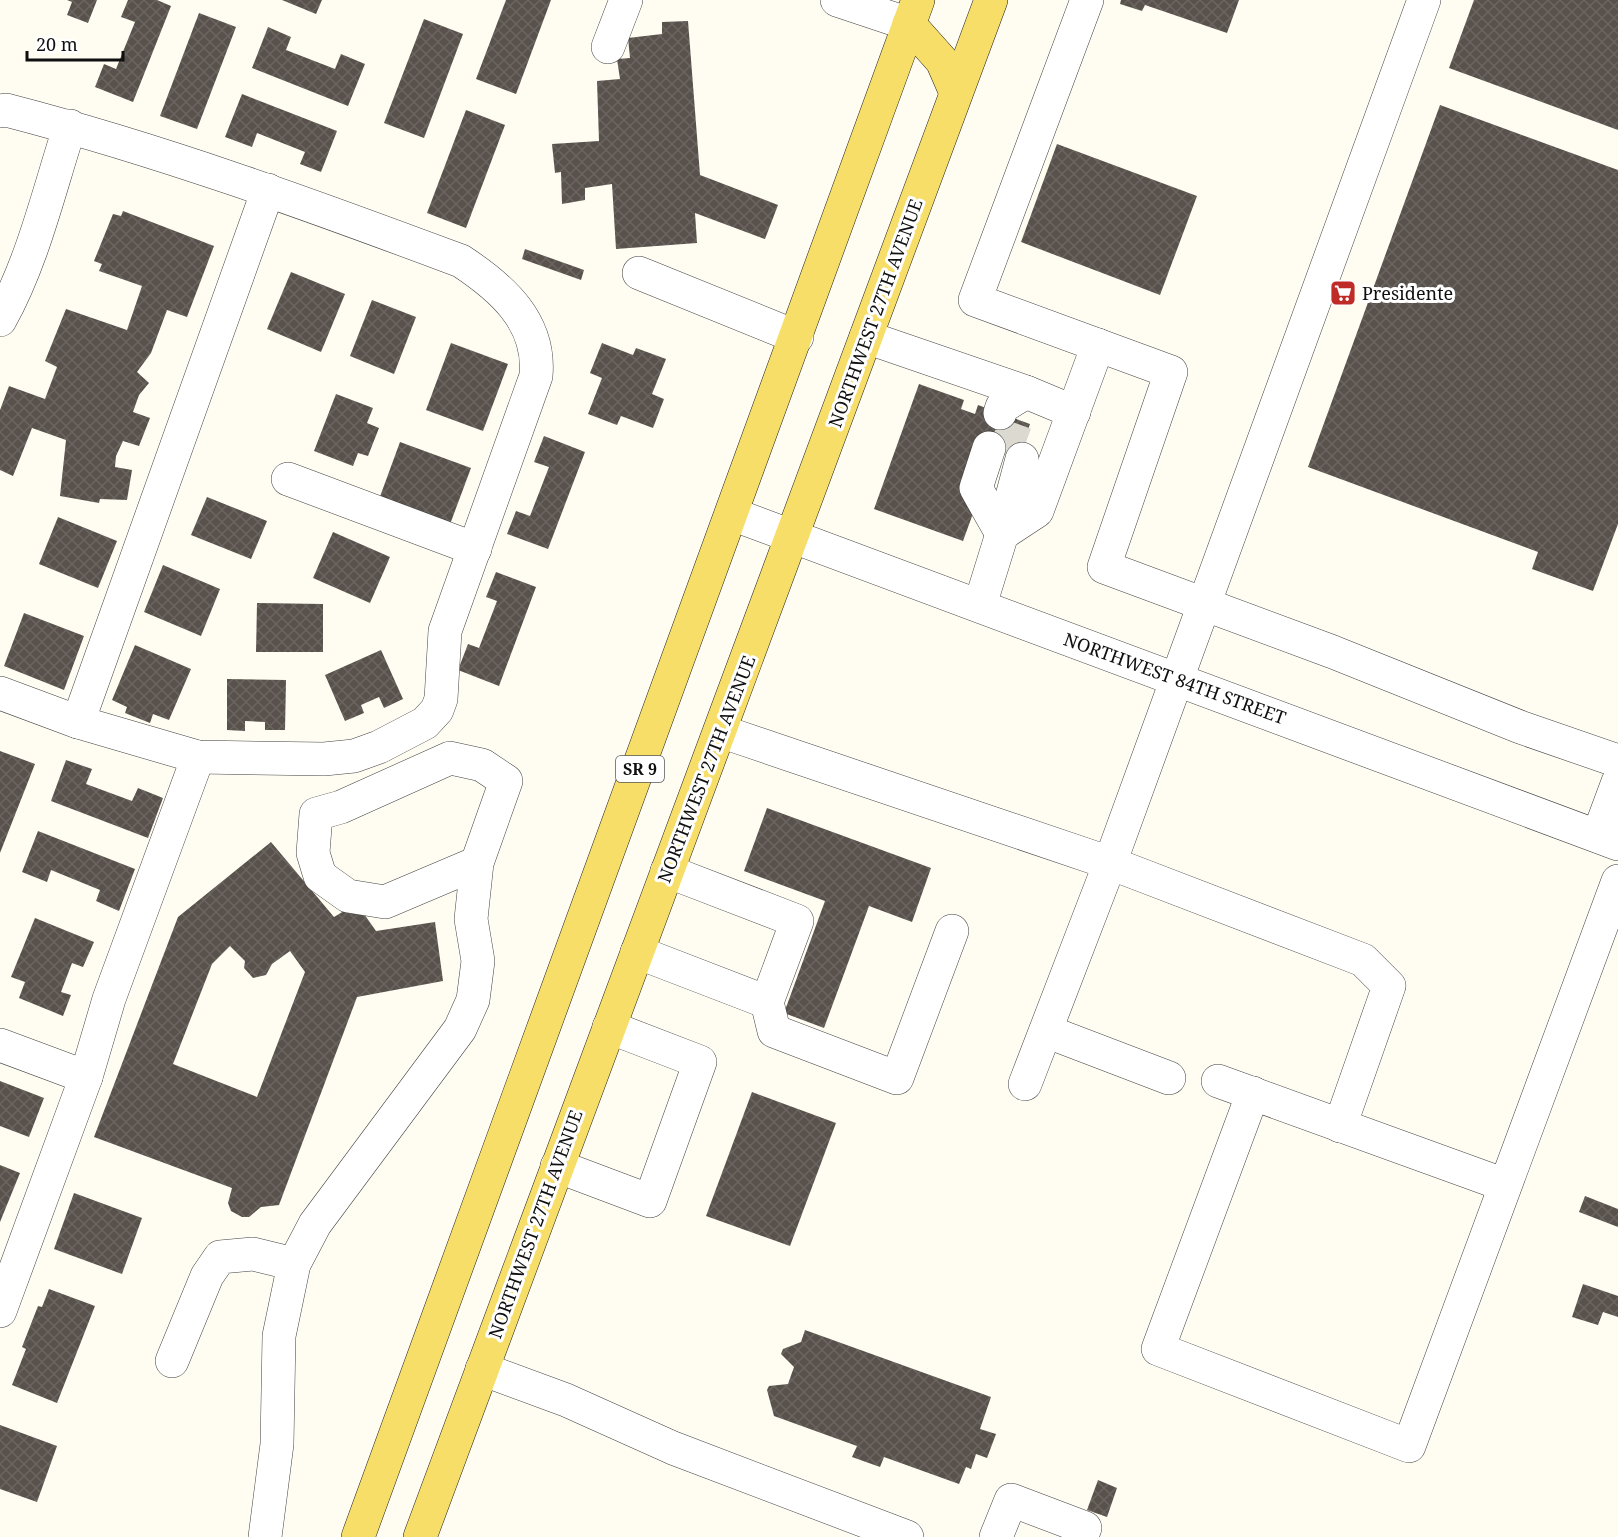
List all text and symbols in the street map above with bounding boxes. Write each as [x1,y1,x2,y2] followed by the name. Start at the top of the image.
[27,24,123,62] scale bar
[36,32,78,56] text: 20 m
[822,195,928,431] street label: NORTHWEST 27TH AVENUE
[1328,278,1358,308] supermarket icon: Presidente
[1362,281,1453,305] place label: Presidente
[1061,627,1289,729] street label: NORTHWEST 84TH STREET
[651,652,761,886] street label: NORTHWEST 27TH AVENUE
[616,756,664,782] road number: SR 9
[482,1106,588,1342] street label: NORTHWEST 27TH AVENUE

